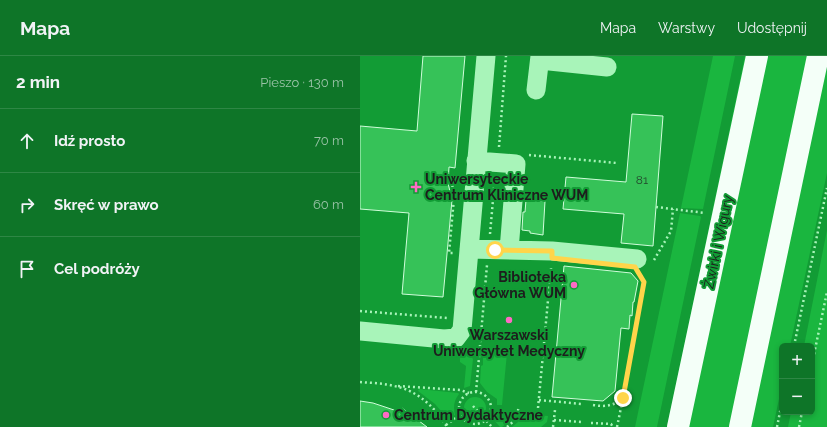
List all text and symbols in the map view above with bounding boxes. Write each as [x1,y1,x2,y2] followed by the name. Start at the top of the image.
[20,17,70,39] text: Mapa
[600,20,636,36] text: Mapa
[658,20,715,36] text: Warstwy
[737,20,807,36] text: Udostępnij
[16,72,60,92] text: 2 min
[260,75,344,90] text: Pieszo · 130 m
[16,130,38,152] icon: ahead
[54,132,125,150] text: Idź prosto
[314,133,344,148] text: 70 m
[425,171,588,203] place label: Uniwersyteckie Centrum Kliniczne WUM
[636,173,648,187] house number: 81
[410,181,422,193] marker: Uniwersyteckie Centrum Kliniczne WUM
[698,193,736,290] street label: Żwirki i Wigury
[16,194,38,216] icon: right
[54,196,159,214] text: Skręć w prawo
[313,197,344,212] text: 60 m
[486,241,504,259] route start
[16,258,38,280] icon: arrive
[54,260,140,278] text: Cel podróży
[474,269,566,301] place label: Biblioteka Główna WUM
[569,280,579,290] marker: Biblioteka Główna WUM
[504,315,514,325] marker: Warszawski Uniwersytet Medyczny
[433,327,585,359] place label: Warszawski Uniwersytet Medyczny
[779,343,815,415] map controls
[779,343,815,379] button: +
[779,379,815,415] button: −
[614,389,632,407] route end
[394,407,544,423] place label: Centrum Dydaktyczne
[381,410,391,420] marker: Centrum Dydaktyczne

